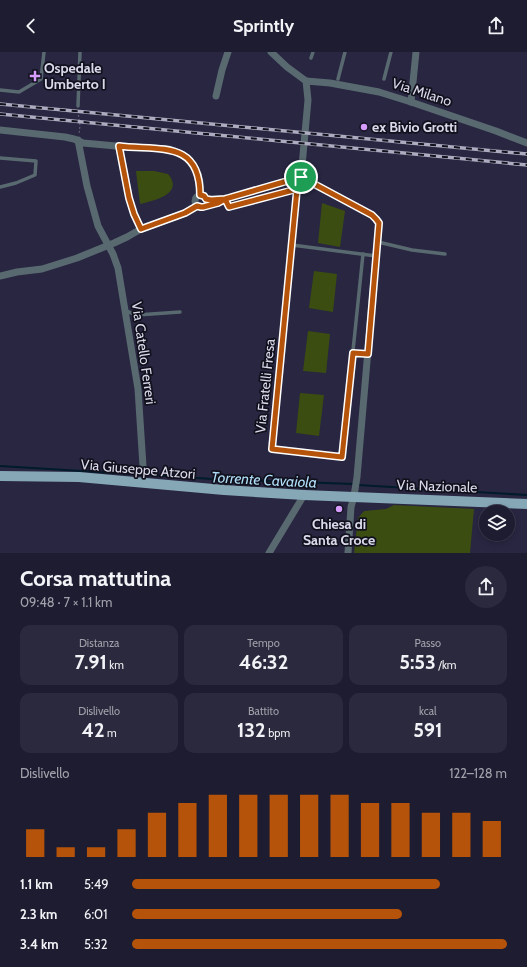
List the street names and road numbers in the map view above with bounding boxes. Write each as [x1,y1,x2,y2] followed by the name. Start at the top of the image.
[390,74,454,110] street label: Via Milano
[128,300,160,406] street label: Via Catello Ferreri
[251,338,279,434] street label: Via Fratelli Fresa
[80,455,196,483] street label: Via Giuseppe Atzori
[396,476,478,496] street label: Via Nazionale

